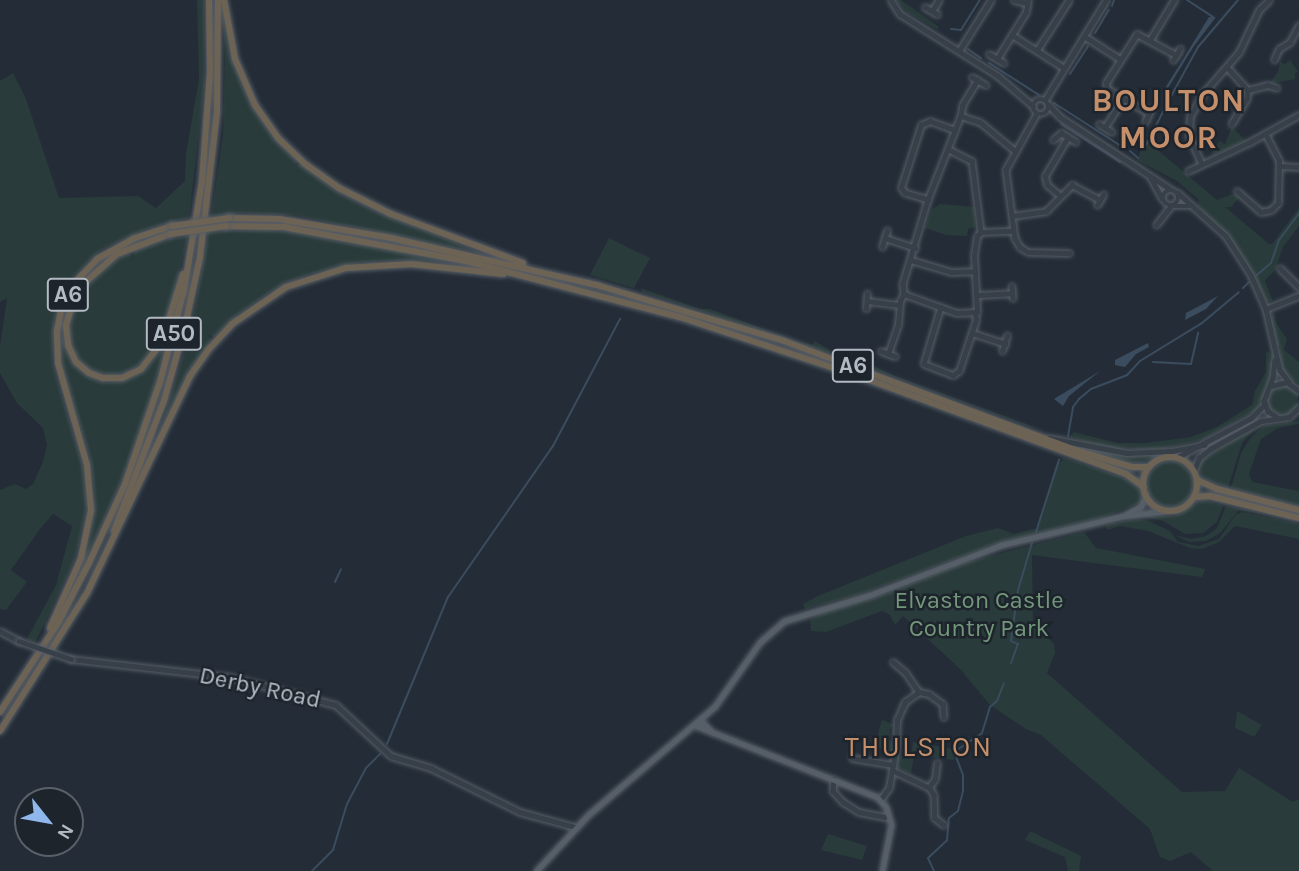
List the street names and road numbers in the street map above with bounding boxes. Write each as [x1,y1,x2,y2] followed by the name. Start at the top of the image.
[45,276,91,314] road number: A6
[144,314,204,354] road number: A50
[830,346,876,386] road number: A6
[197,661,323,715] street label: Derby Road

